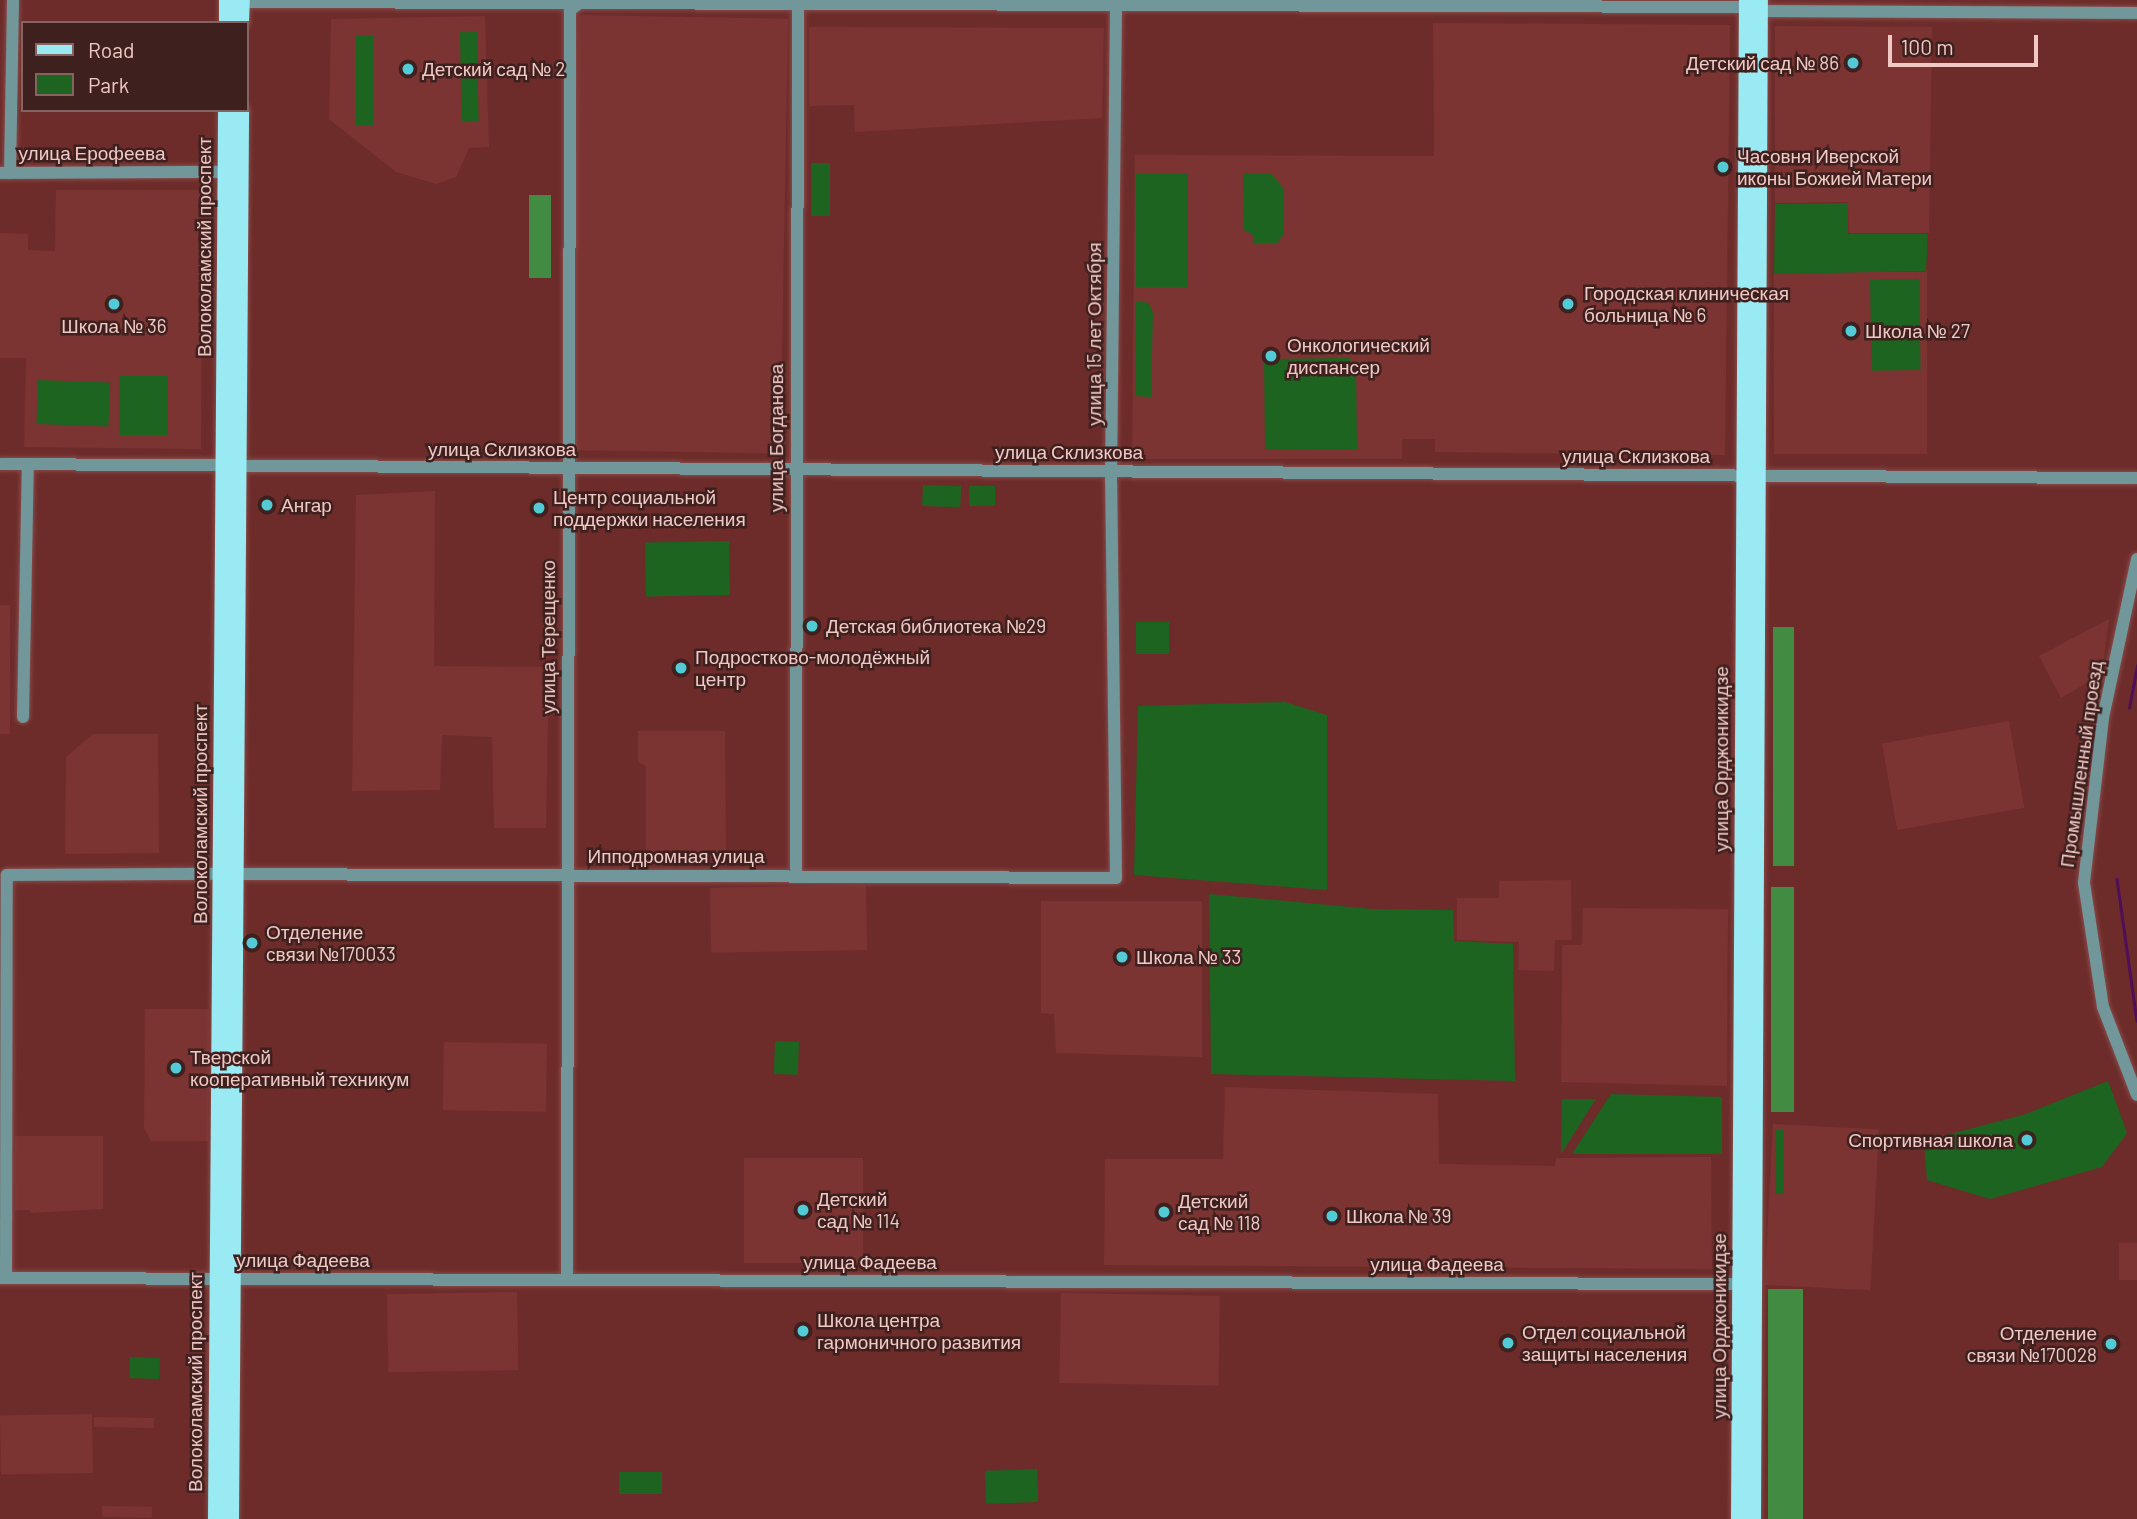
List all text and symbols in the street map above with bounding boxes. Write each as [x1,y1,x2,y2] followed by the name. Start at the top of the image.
[21,21,248,112] legend
[1892,21,2042,65] scale bar
[1901,34,1954,59] text: 100 m
[88,37,134,62] text: Road
[1686,52,1839,74] place label: Детский сад № 86
[1845,55,1861,71] marker: Детский сад № 86
[422,58,565,80] place label: Детский сад № 2
[400,61,416,77] marker: Детский сад № 2
[88,72,129,97] text: Park
[193,137,215,357] street label: Волоколамский проспект
[18,142,166,164] street label: улица Ерофеева
[1737,145,1932,189] place label: Часовня Иверской иконы Божией Матери
[1715,159,1731,175] marker: Часовня Иверской иконы Божией Матери
[1083,242,1105,426] street label: улица 15 лет Октября
[1584,282,1789,326] place label: Городская клиническая больница № 6
[1558,294,1578,314] marker: Городская клиническая больница № 6
[106,296,122,312] marker: Школа № 36
[61,315,167,337] place label: Школа № 36
[1865,320,1970,342] place label: Школа № 27
[1843,323,1859,339] marker: Школа № 27
[1287,334,1430,378] place label: Онкологический диспансер
[1261,346,1281,366] marker: Онкологический диспансер
[765,364,787,512] street label: улица Богданова
[428,438,576,460] street label: улица Склизкова
[995,441,1143,463] street label: улица Склизкова
[1562,445,1710,467] street label: улица Склизкова
[553,486,746,530] place label: Центр социальной поддержки населения
[281,494,332,516] place label: Ангар
[259,497,275,513] marker: Ангар
[531,500,547,516] marker: Центр социальной поддержки населения
[537,560,559,714] street label: улица Терещенко
[826,615,1046,637] place label: Детская библиотека №29
[804,618,820,634] marker: Детская библиотека №29
[695,646,930,690] place label: Подростково-молодёжный центр
[2055,659,2107,869] street label: Промышленный проезд
[673,660,689,676] marker: Подростково-молодёжный центр
[1710,666,1732,852] street label: улица Орджоникидзе
[189,704,211,924] street label: Волоколамский проспект
[587,845,765,867] street label: Ипподромная улица
[266,921,396,965] place label: Отделение связи №170033
[244,935,260,951] marker: Отделение связи №170033
[1136,946,1241,968] place label: Школа № 33
[1114,949,1130,965] marker: Школа № 33
[190,1046,409,1090] place label: Тверской кооперативный техникум
[168,1060,184,1076] marker: Тверской кооперативный техникум
[1848,1129,2013,1151] place label: Спортивная школа
[2019,1132,2035,1148] marker: Спортивная школа
[817,1188,900,1232] place label: Детский сад № 114
[1178,1190,1260,1234] place label: Детский сад № 118
[795,1202,811,1218] marker: Детский сад № 114
[1156,1204,1172,1220] marker: Детский сад № 118
[1346,1205,1451,1227] place label: Школа № 39
[1324,1208,1340,1224] marker: Школа № 39
[1708,1233,1730,1419] street label: улица Орджоникидзе
[236,1249,370,1271] street label: улица Фадеева
[803,1251,937,1273] street label: улица Фадеева
[1370,1253,1504,1275] street label: улица Фадеева
[184,1272,206,1492] street label: Волоколамский проспект
[817,1309,1021,1353] place label: Школа центра гармоничного развития
[1522,1321,1687,1365] place label: Отдел социальной защиты населения
[1967,1322,2097,1366] place label: Отделение связи №170028
[795,1323,811,1339] marker: Школа центра гармоничного развития
[1500,1335,1516,1351] marker: Отдел социальной защиты населения
[2103,1336,2119,1352] marker: Отделение связи №170028

